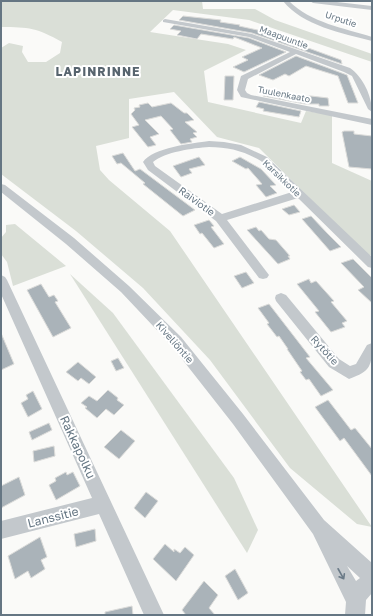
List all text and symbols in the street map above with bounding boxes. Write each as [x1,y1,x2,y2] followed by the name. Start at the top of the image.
[324,9,358,29] street label: Urputie
[258,23,310,51] street label: Maapuuntie
[56,64,141,79] district label: LAPINRINNE
[257,84,311,104] street label: Tuulenkaato
[261,157,303,199] street label: Karsikkotie
[177,184,218,218] street label: Raiviotie
[154,319,196,365] street label: Kiveliöntie
[309,333,341,367] street label: Rytötie
[57,413,99,481] street label: Rakkapolku
[26,503,80,531] street label: Lanssitie
[338,568,345,580] one-way arrow

